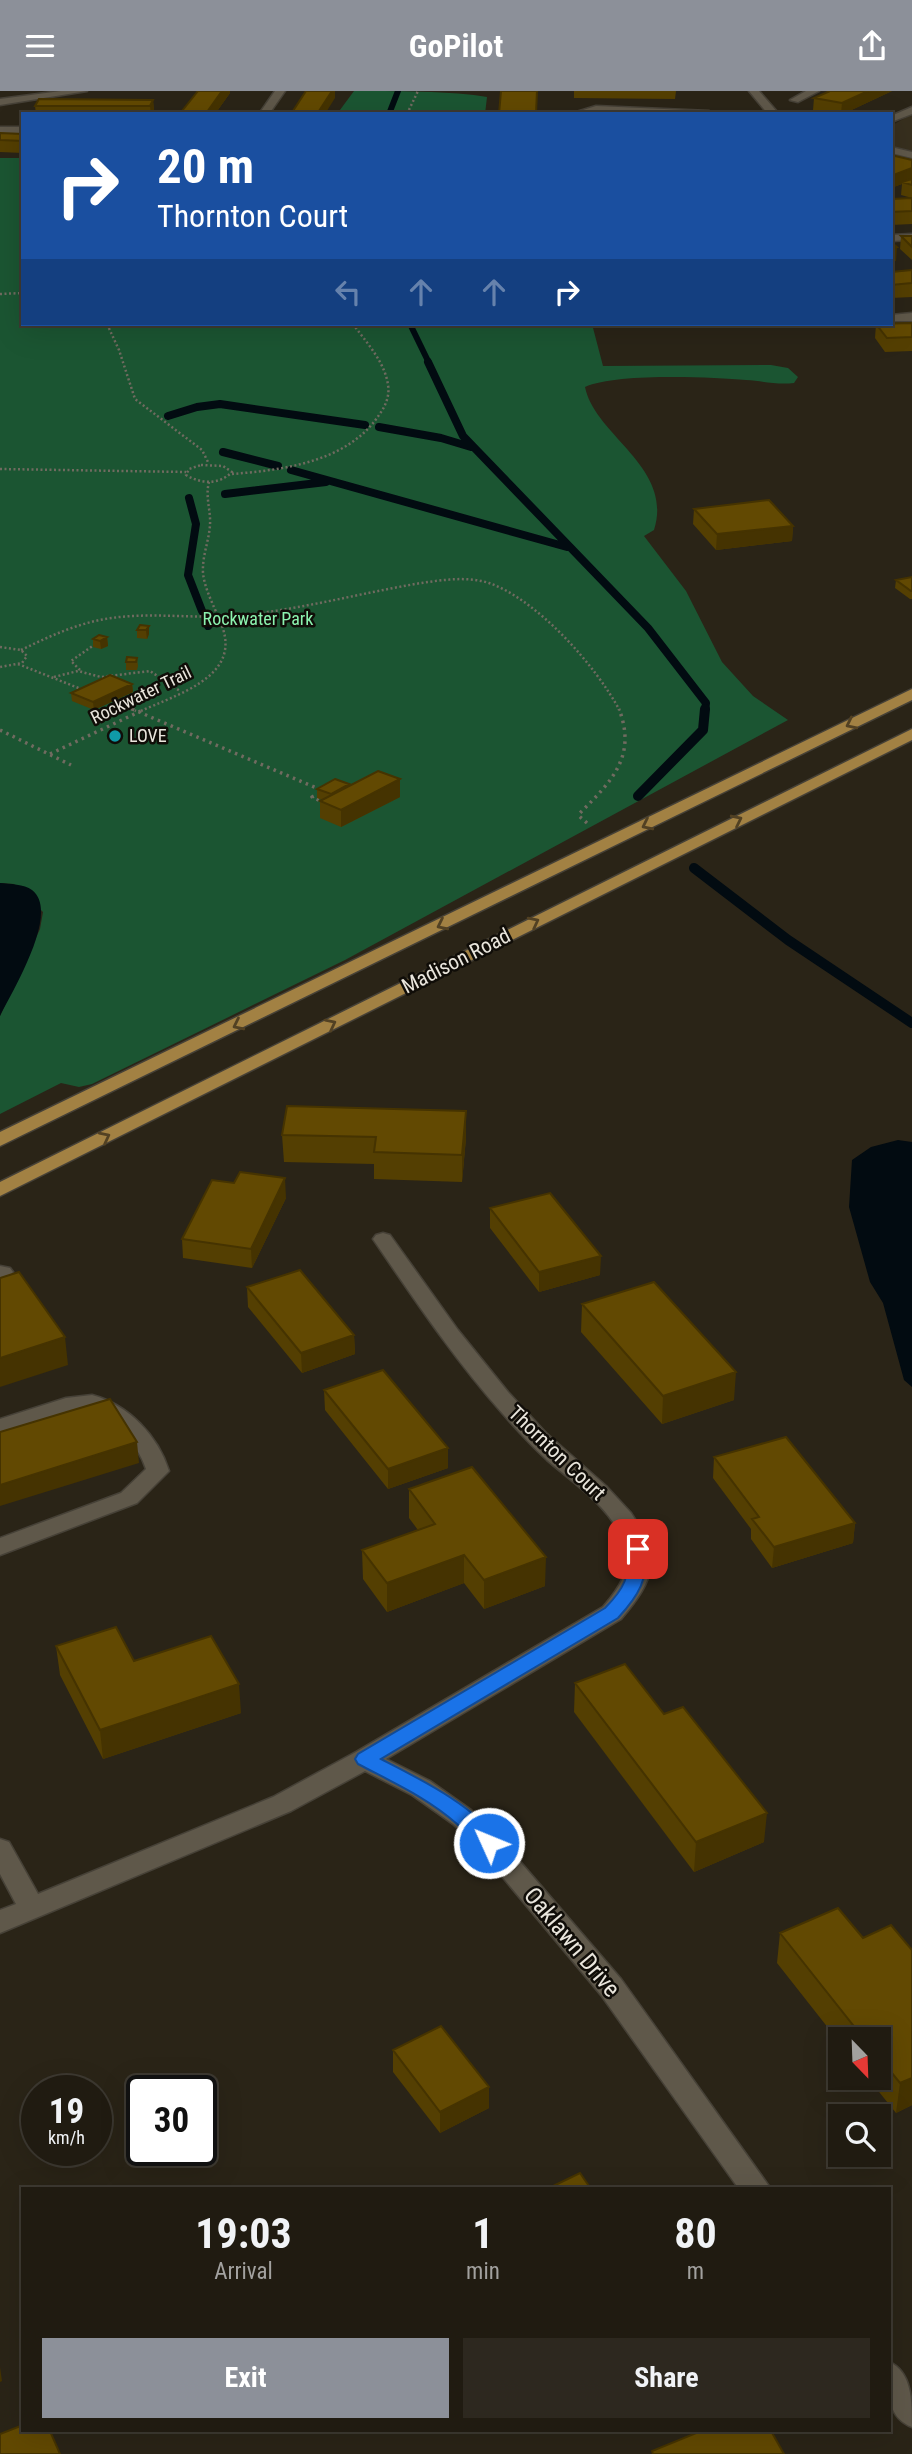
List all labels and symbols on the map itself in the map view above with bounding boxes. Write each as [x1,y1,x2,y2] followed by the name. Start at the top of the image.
[203,608,313,629] park label: Rockwater Park
[87,661,194,728] street label: Rockwater Trail
[846,716,858,730] one-way arrow
[129,725,167,746] place label: LOVE
[107,728,123,744] marker: LOVE
[730,814,742,828] one-way arrow
[642,816,654,830] one-way arrow
[527,916,539,930] one-way arrow
[437,917,449,931] one-way arrow
[398,923,514,999] street label: Madison Road
[233,1016,245,1030] one-way arrow
[324,1019,336,1033] one-way arrow
[98,1131,110,1145] one-way arrow
[504,1401,610,1505] street label: Thornton Court
[608,1519,668,1579] pin
[452,1806,526,1880] position arrow
[518,1882,626,2002] street label: Oaklawn Drive
[828,2027,891,2089] north arrow
[126,2075,217,2166] speed limit sign: 30

